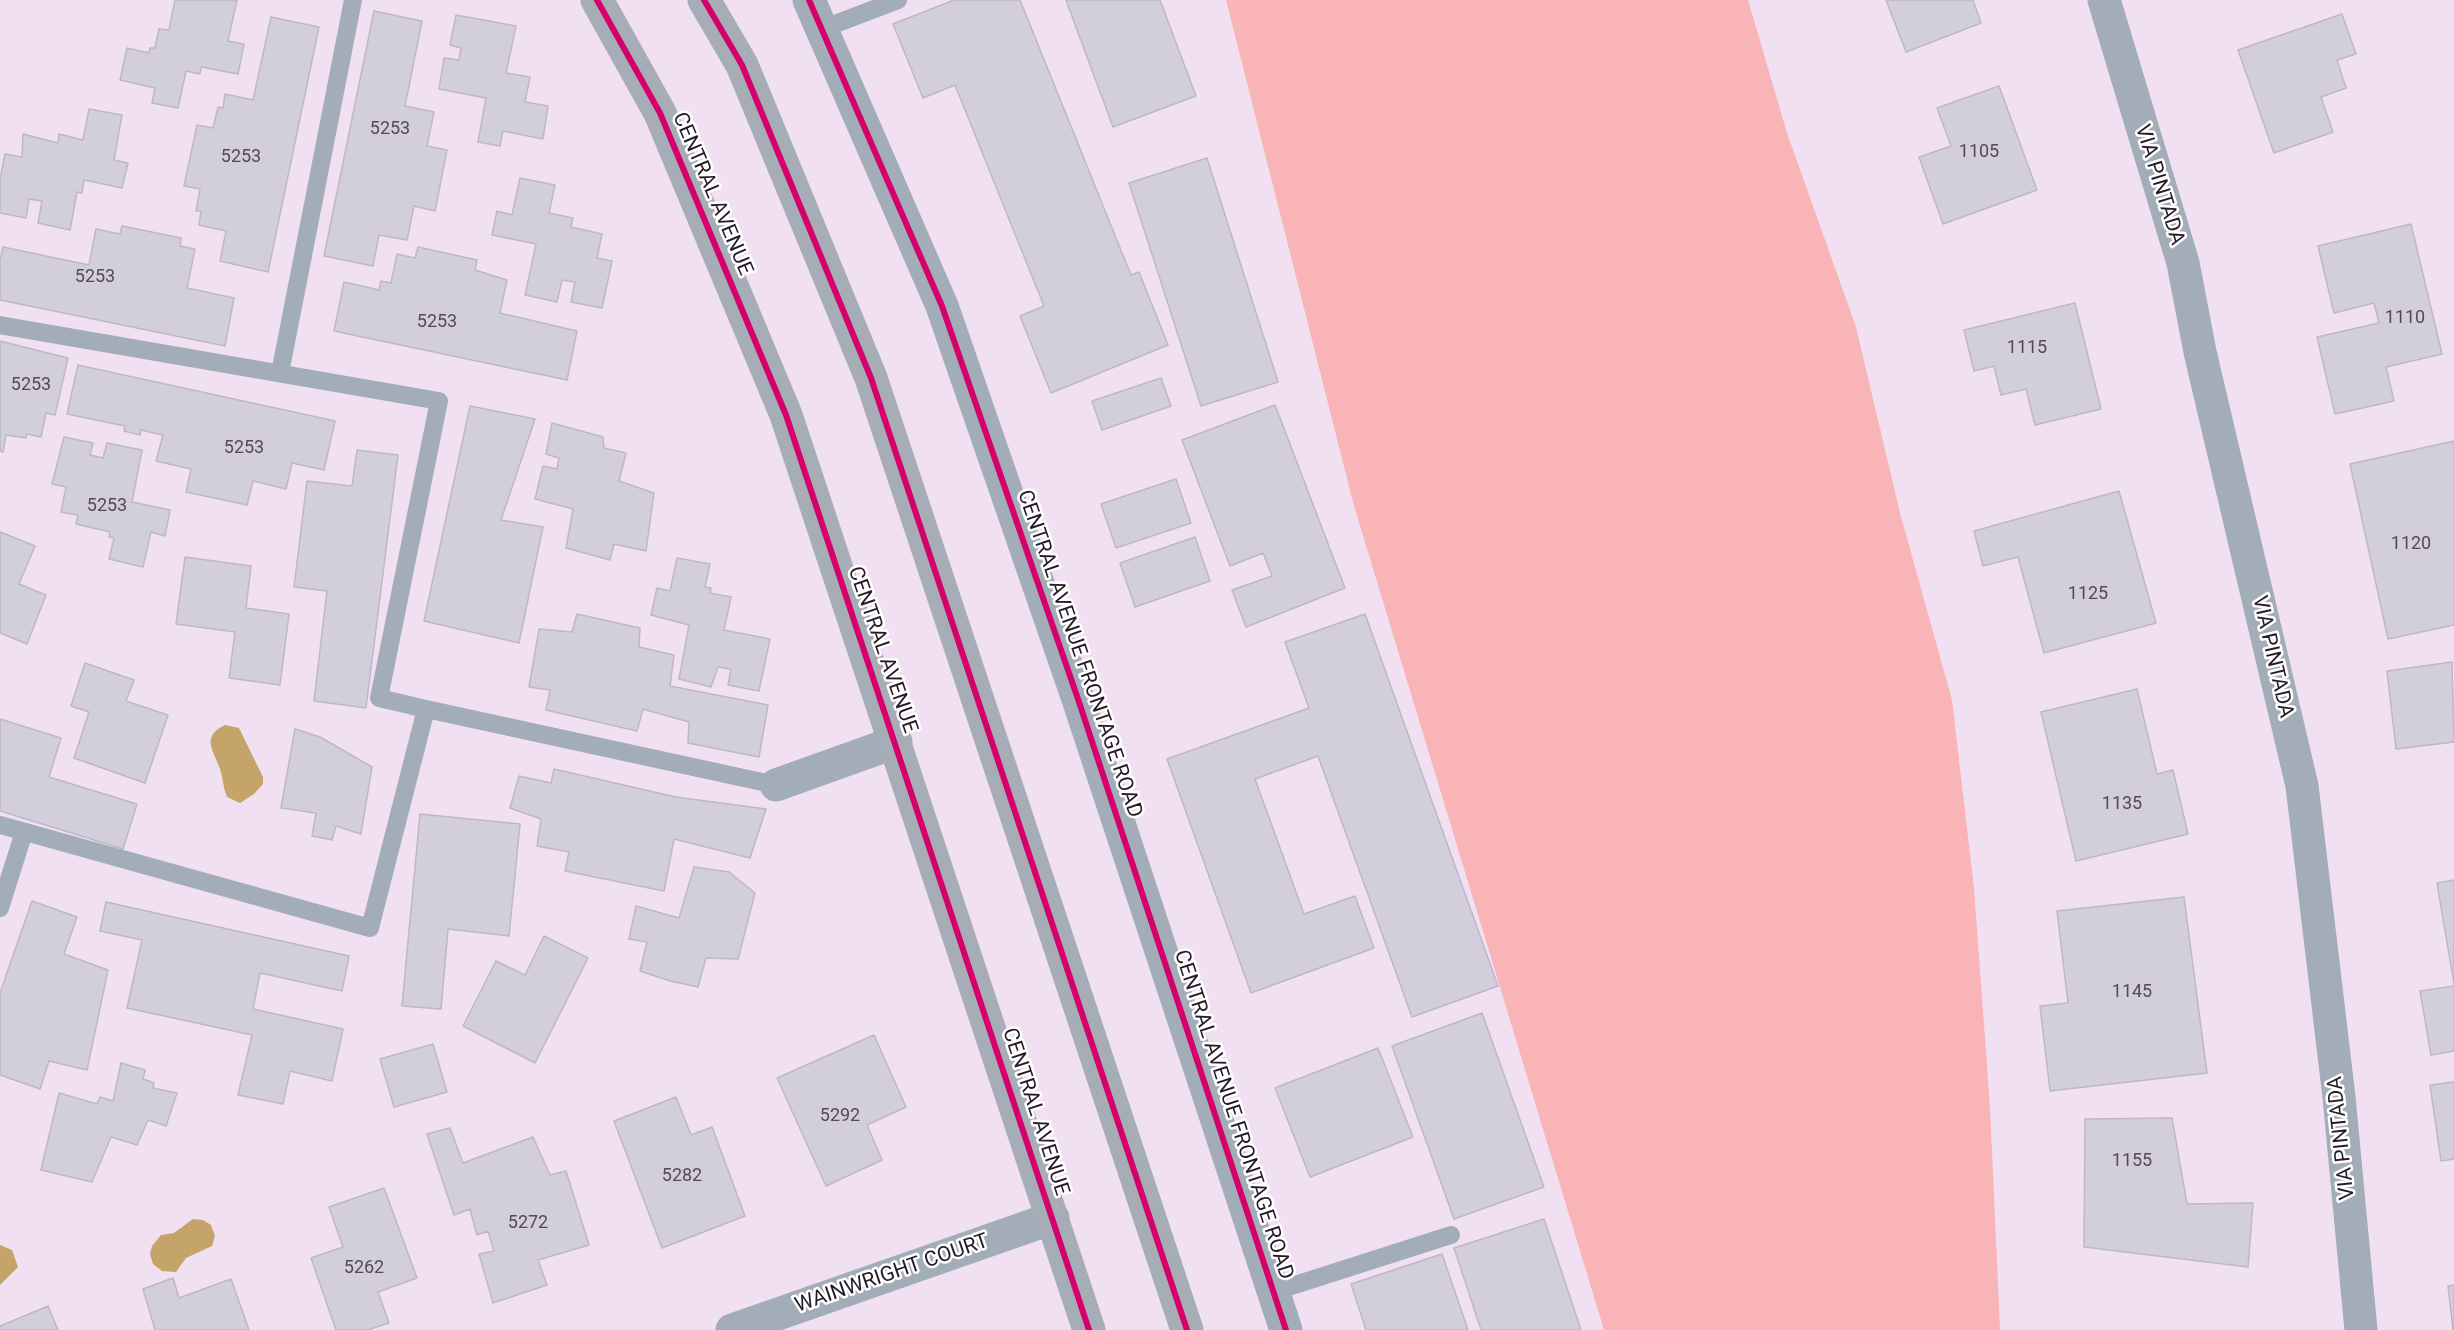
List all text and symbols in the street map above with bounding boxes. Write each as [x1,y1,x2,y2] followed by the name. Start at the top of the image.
[666,109,758,279] street label: CENTRAL AVENUE
[370,118,410,140] house number: 5253
[2129,122,2189,248] street label: VIA PINTADA
[1959,141,1999,163] house number: 1105
[221,146,261,168] house number: 5253
[75,266,115,288] house number: 5253
[2385,307,2425,329] house number: 1110
[417,311,457,333] house number: 5253
[2007,337,2047,359] house number: 1115
[11,374,51,396] house number: 5253
[224,437,264,459] house number: 5253
[1011,487,1147,821] street label: CENTRAL AVENUE FRONTAGE ROAD
[87,495,127,517] house number: 5253
[2391,533,2431,555] house number: 1120
[842,563,922,737] street label: CENTRAL AVENUE
[2068,583,2108,605] house number: 1125
[2246,594,2298,720] street label: VIA PINTADA
[2102,793,2142,815] house number: 1135
[1168,947,1298,1283] street label: CENTRAL AVENUE FRONTAGE ROAD
[2112,981,2152,1003] house number: 1145
[996,1025,1074,1199] street label: CENTRAL AVENUE
[2323,1075,2361,1201] street label: VIA PINTADA
[820,1105,860,1127] house number: 5292
[2112,1150,2152,1172] house number: 1155
[662,1165,702,1187] house number: 5282
[508,1212,548,1234] house number: 5272
[792,1229,992,1319] street label: WAINWRIGHT COURT
[344,1257,384,1279] house number: 5262

